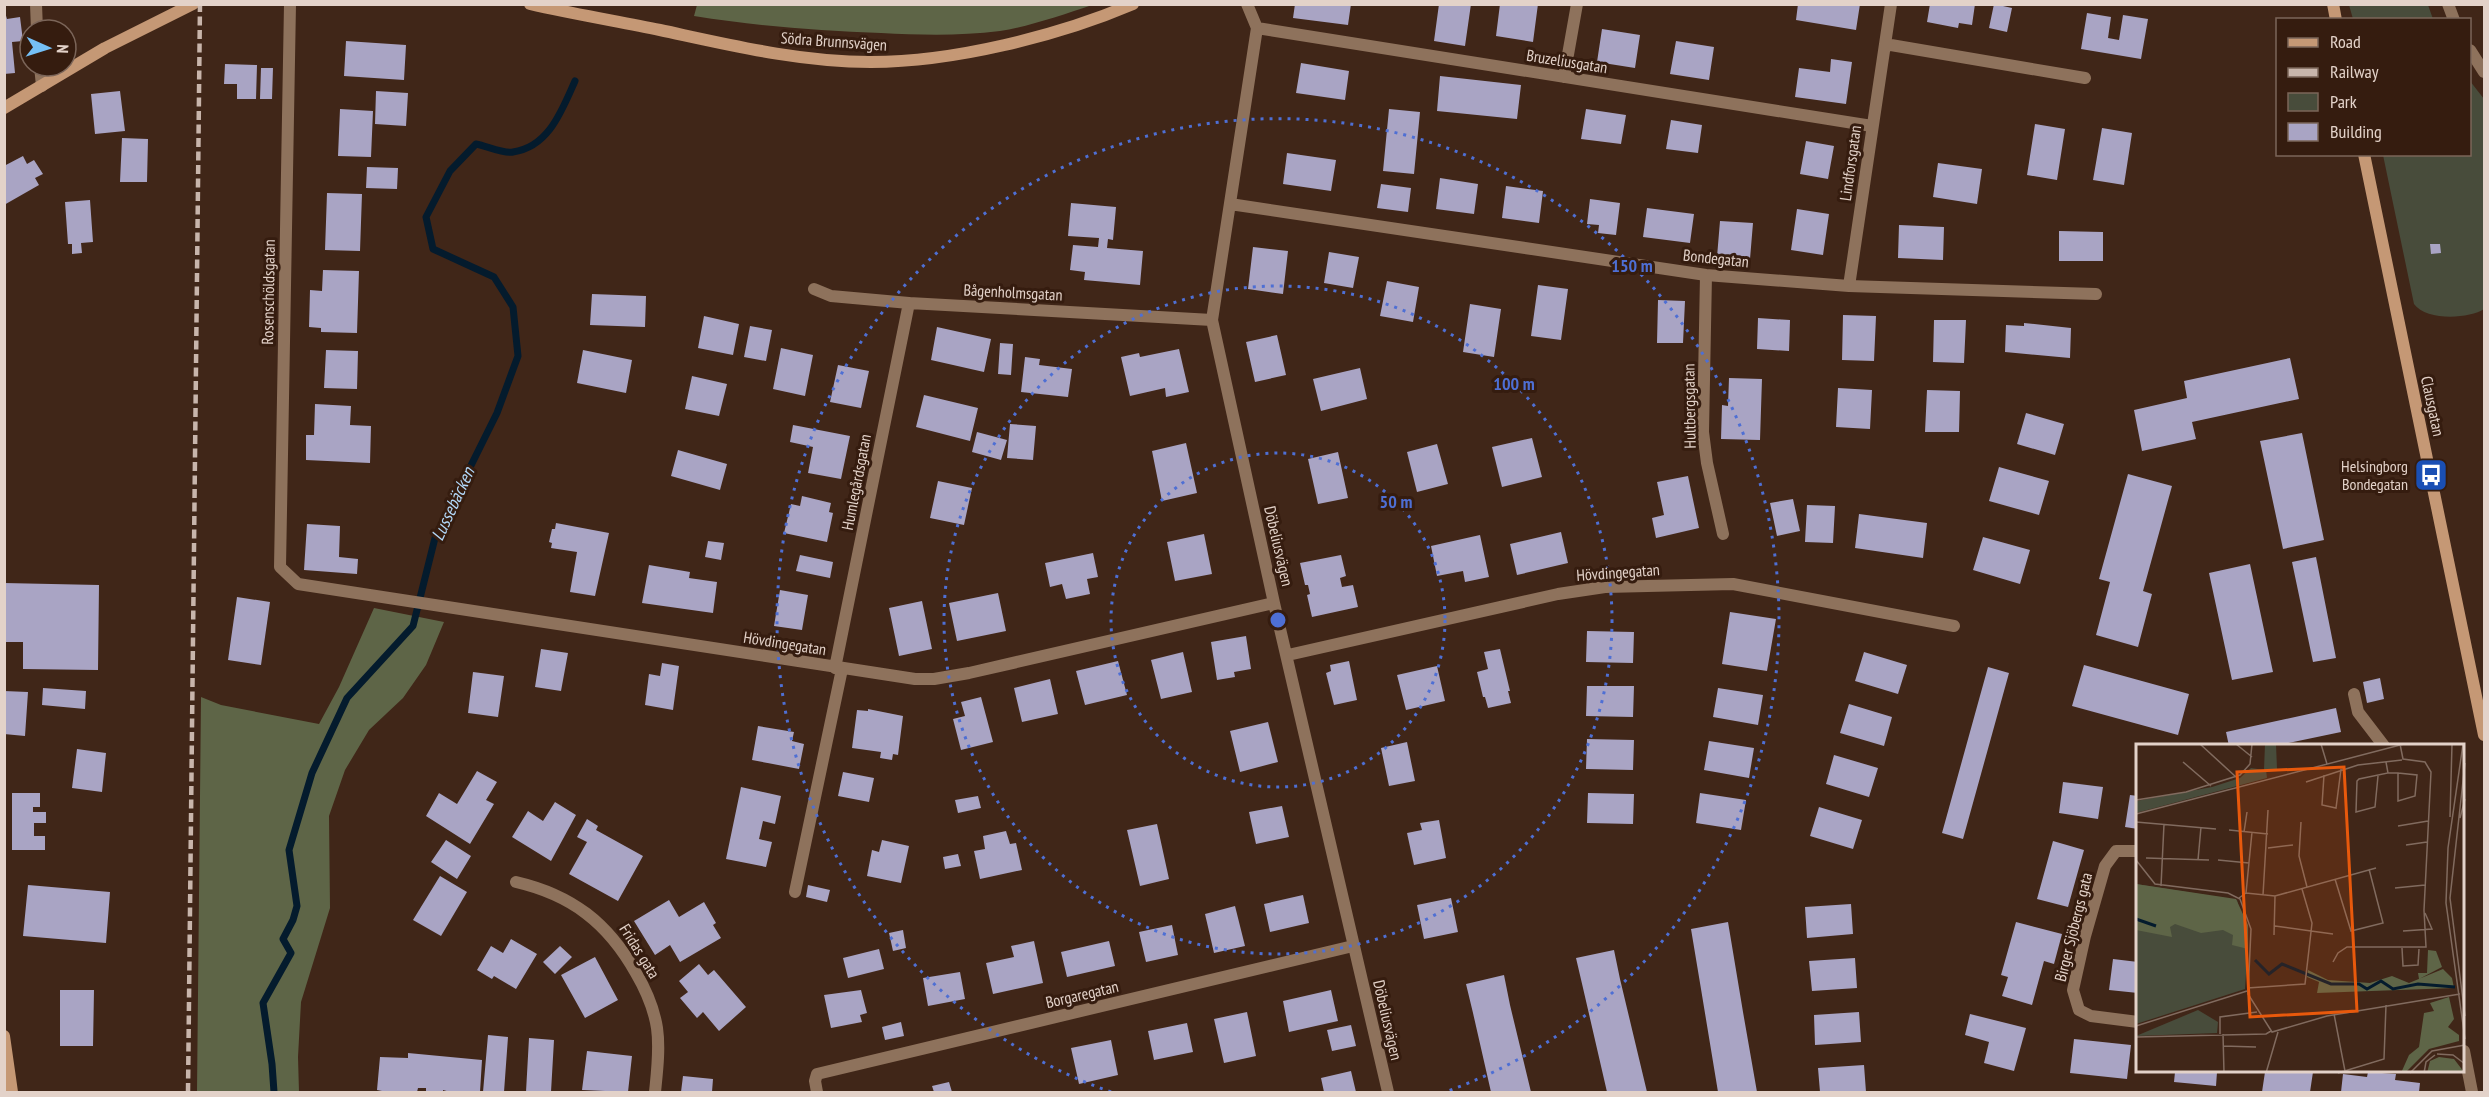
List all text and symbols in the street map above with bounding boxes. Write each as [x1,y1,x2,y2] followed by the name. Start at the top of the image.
[18,18,78,78] north arrow
[2276,18,2471,156] legend
[780,27,888,55] street label: Södra Brunnsvägen
[2330,30,2361,53] text: Road
[53,44,73,54] text: N
[1525,45,1609,77] street label: Bruzeliusgatan
[2330,60,2379,83] text: Railway
[2330,90,2357,113] text: Park
[2330,120,2382,143] text: Building
[1835,124,1865,202] street label: Lindforsgatan
[257,239,279,345] street label: Rosenschöldsgatan
[1682,245,1750,271] street label: Bondegatan
[1611,254,1653,277] text: 150 m
[963,279,1063,305] street label: Bågenholmsgatan
[1678,363,1700,449] street label: Hultbergsgatan
[1493,372,1535,395] text: 100 m
[2417,374,2449,438] street label: Clausgatan
[837,432,875,532] street label: Humlegårdsgatan
[2341,456,2408,494] place label: Helsingborg Bondegatan
[2413,457,2449,493] bus stop icon: Helsingborg Bondegatan
[426,463,480,544] water label: Lussebäcken
[1380,490,1412,513] text: 50 m
[1260,504,1298,588] street label: Döbeliusvägen
[1576,559,1660,585] street label: Hövdingegatan
[1268,610,1288,630] centre of rings
[742,627,828,659] street label: Hövdingegatan
[2136,744,2465,1073] inset map
[2050,870,2096,984] street label: Birger Sjöbergs gata
[615,920,665,982] street label: Fridas gata
[1044,976,1120,1012] street label: Borgaregatan
[1369,978,1407,1062] street label: Döbeliusvägen

